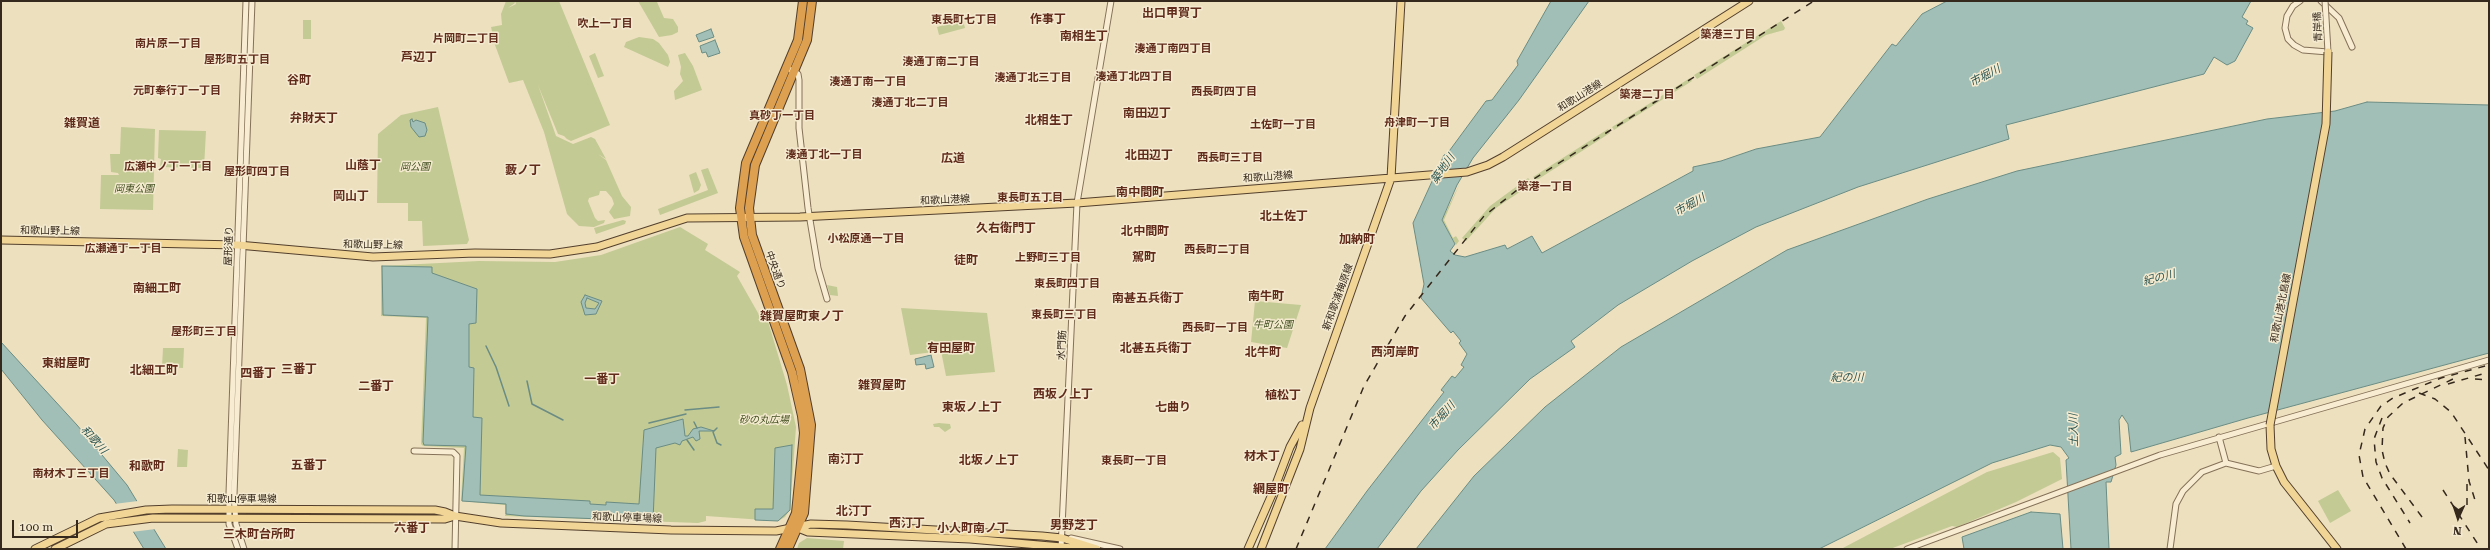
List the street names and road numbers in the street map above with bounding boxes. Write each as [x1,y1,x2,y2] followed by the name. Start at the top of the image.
[2311,12,2325,42] street label: 青岸橋
[1556,78,1604,114] street label: 和歌山港線
[1243,169,1293,185] street label: 和歌山港線
[920,193,970,207] street label: 和歌山港線
[20,224,80,238] street label: 和歌山野上線
[222,226,236,266] street label: 屋形通り
[343,238,403,252] street label: 和歌山野上線
[763,249,787,291] street label: 中央通り
[1320,262,1356,332] street label: 新和歌浦梅原線
[2268,272,2294,344] street label: 和歌山港北島線
[1055,330,1069,360] street label: 水門筋
[207,493,277,505] street label: 和歌山停車場線
[592,511,662,525] street label: 和歌山停車場線

